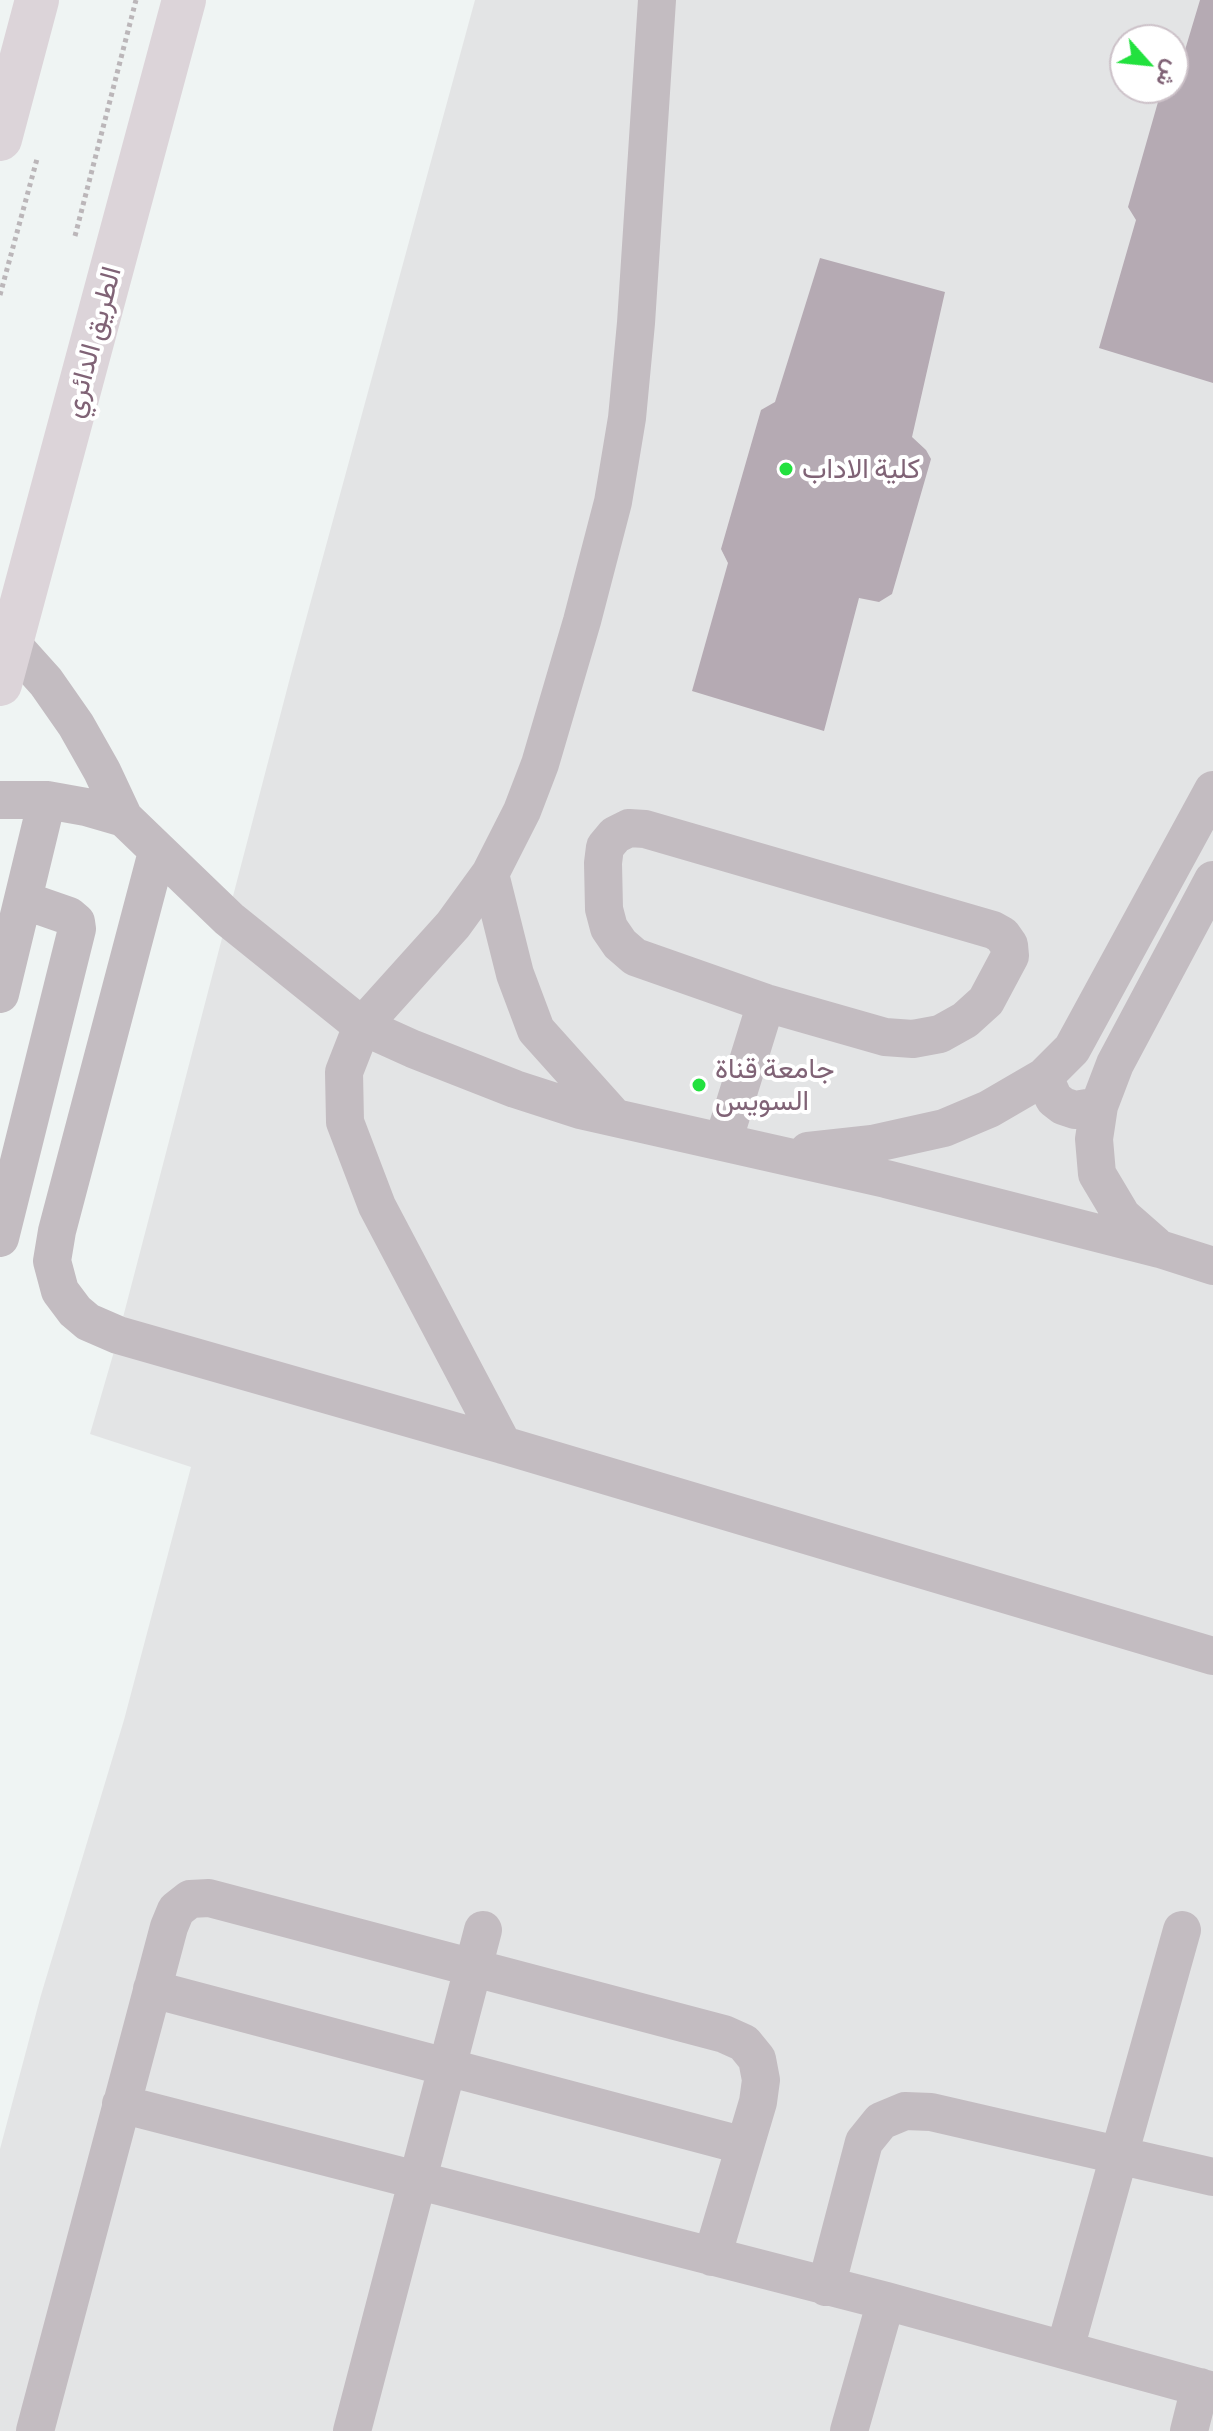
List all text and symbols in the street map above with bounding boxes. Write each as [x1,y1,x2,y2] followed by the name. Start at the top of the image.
[1109,24,1189,104] north arrow
[1151,56,1187,92] text: ش
[56,263,128,421] street label: الطريق الدائري
[802,452,920,486] place label: كلية الاداب
[777,460,795,478] marker: كلية الاداب
[715,1052,835,1118] place label: جامعة قناة السويس
[690,1076,708,1094] marker: جامعة قناة السويس

